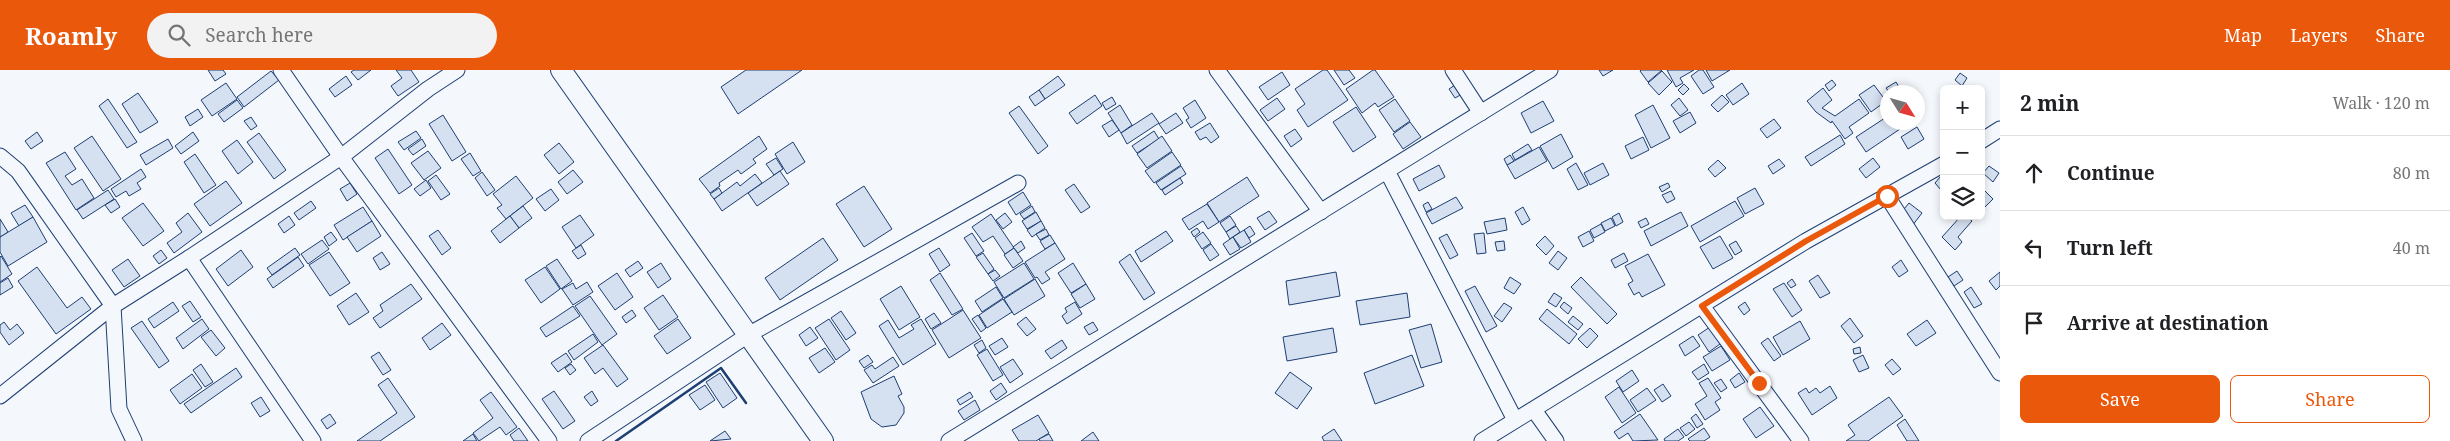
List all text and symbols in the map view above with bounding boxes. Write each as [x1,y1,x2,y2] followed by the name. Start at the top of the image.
[147,13,497,58] search box
[25,19,117,52] text: Roamly
[165,21,193,49] icon: search
[205,22,313,48] text: Search here
[2224,23,2262,47] text: Map
[2290,23,2348,47] text: Layers
[2376,23,2425,47] text: Share
[1880,85,1925,130] north arrow
[1940,85,1985,220] map controls
[1940,85,1985,130] button: +
[2020,89,2079,117] text: 2 min
[2333,92,2430,114] text: Walk · 120 m
[1940,130,1985,175] button: −
[2020,159,2048,187] icon: ahead
[2067,160,2155,186] text: Continue
[2393,162,2430,184] text: 80 m
[1940,175,1985,220] button: layers
[1876,185,1899,208] route start
[2020,234,2048,262] icon: left
[2067,235,2153,261] text: Turn left
[2393,237,2430,259] text: 40 m
[2020,309,2048,337] icon: arrive
[2067,310,2269,336] text: Arrive at destination
[1748,372,1771,395] route end
[2020,375,2220,423] button: Save
[2230,375,2430,423] button: Share

